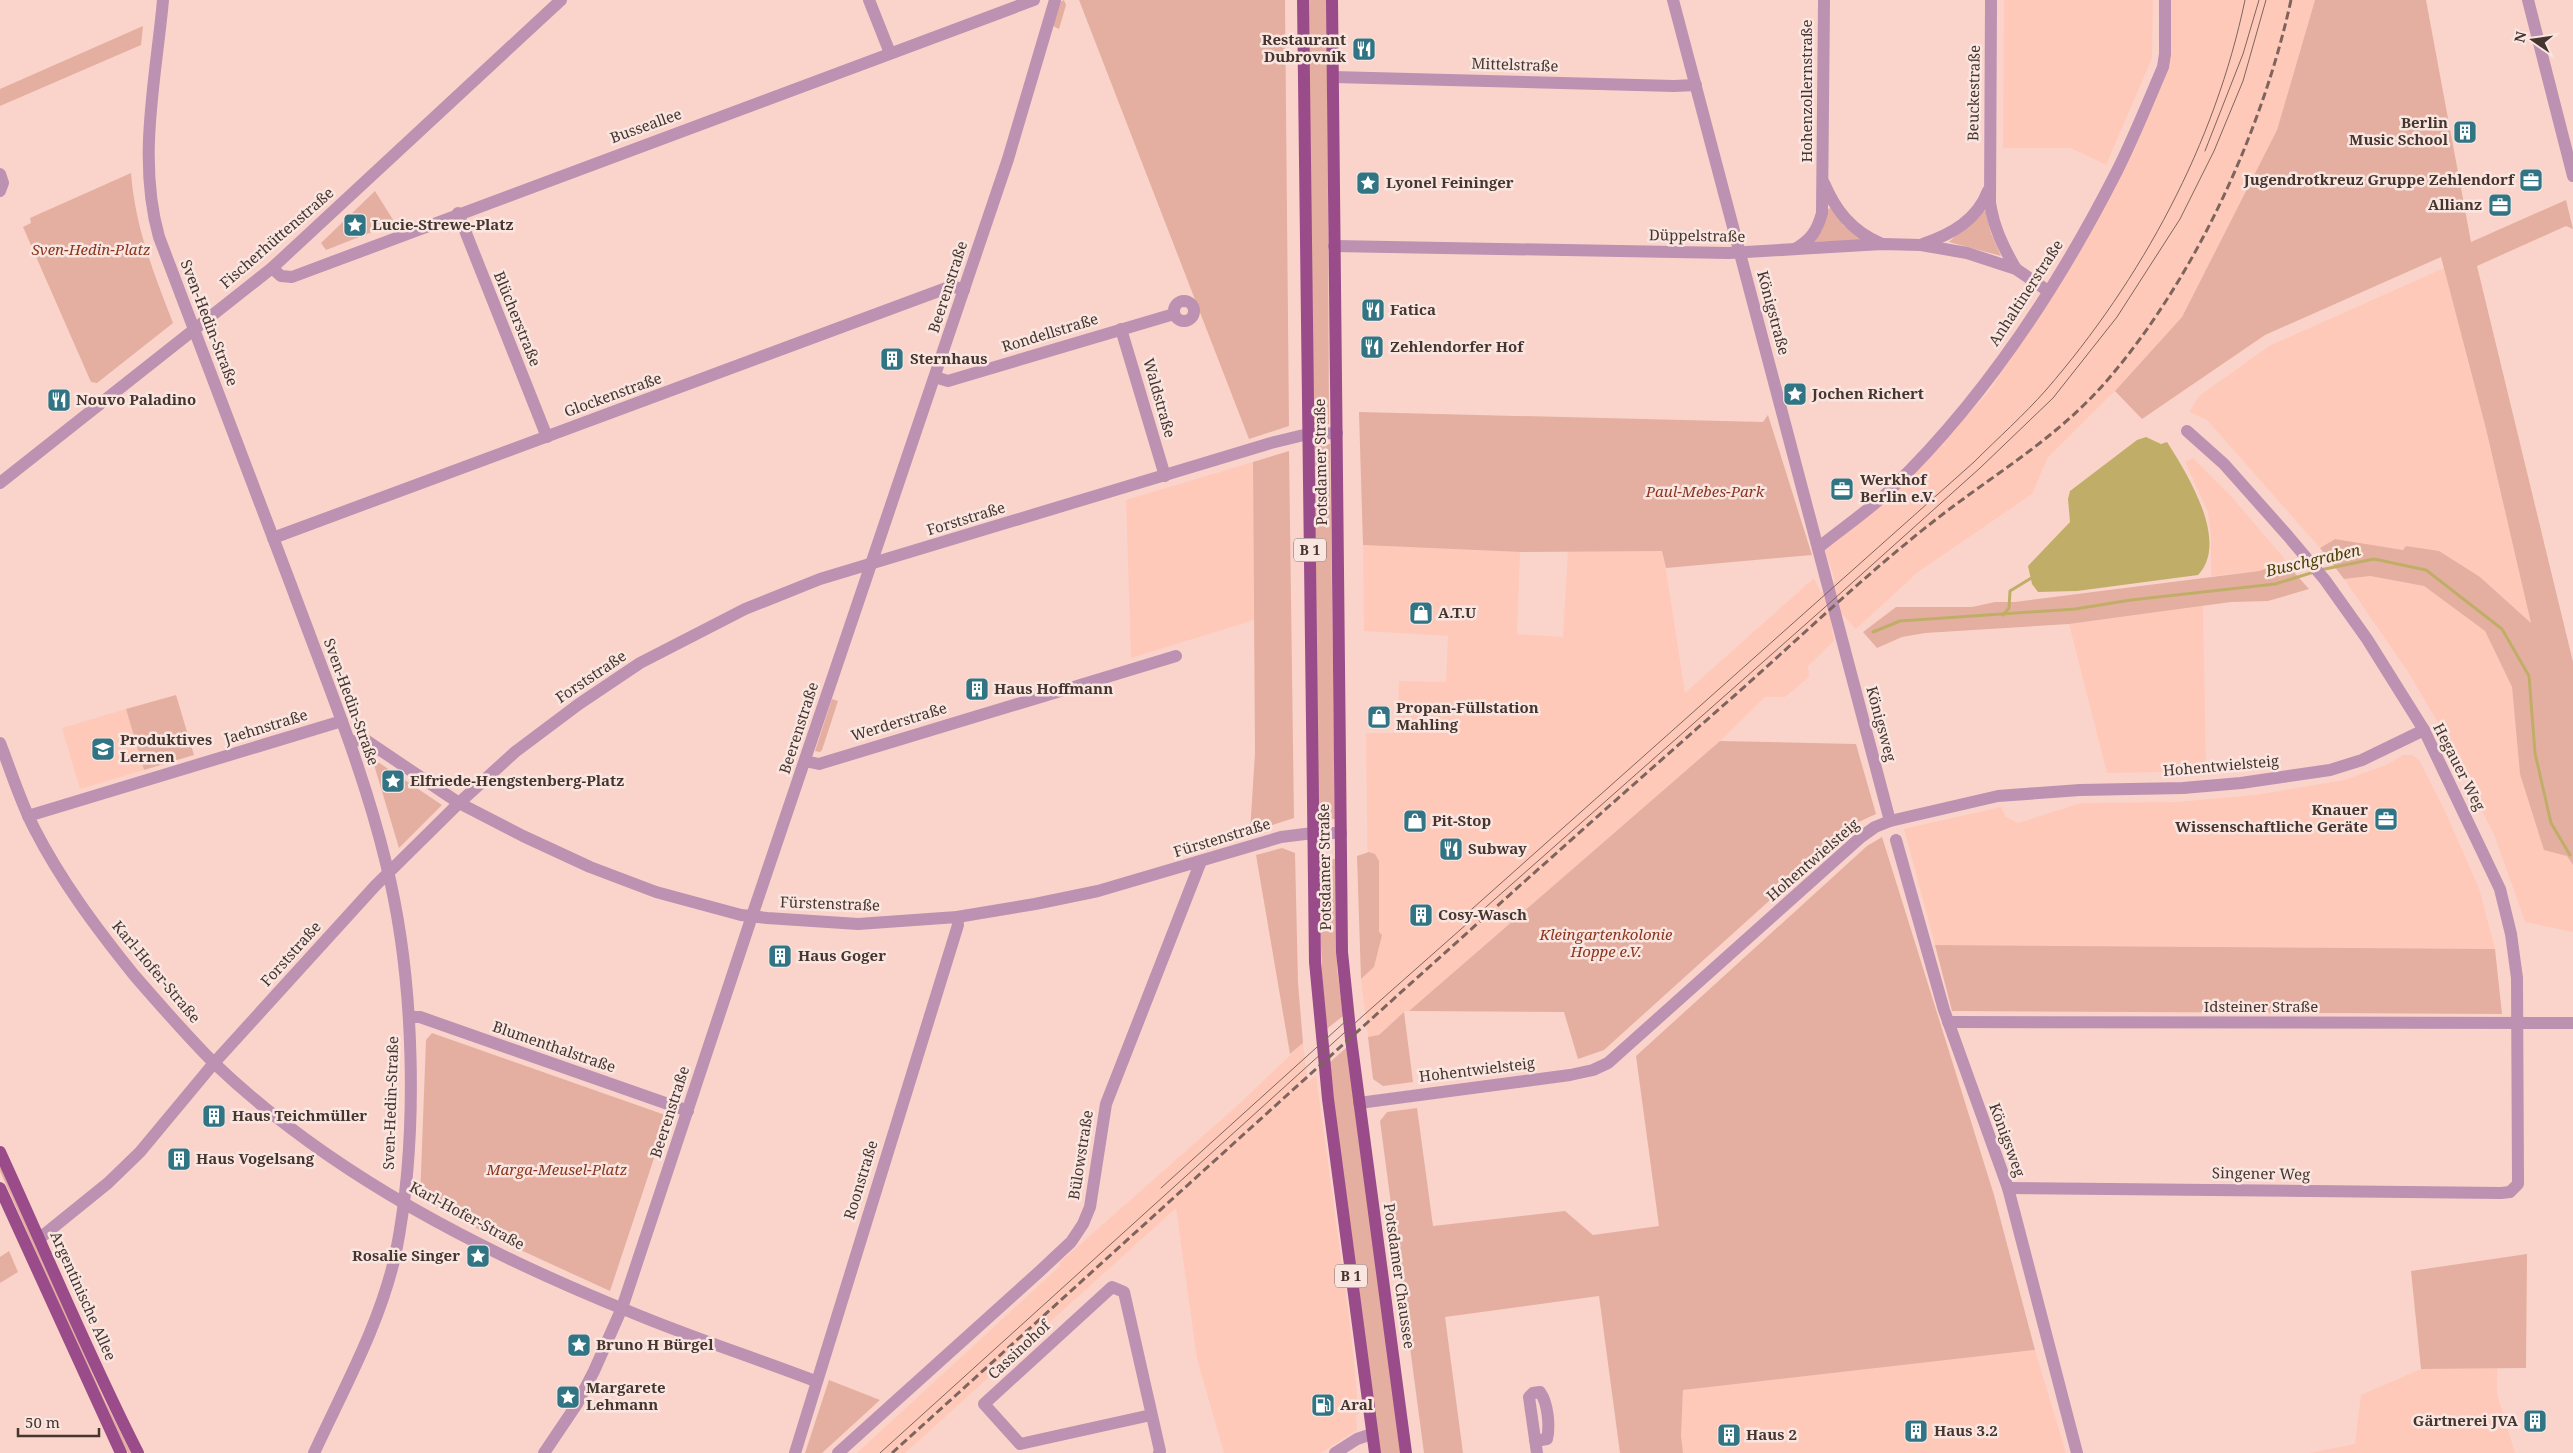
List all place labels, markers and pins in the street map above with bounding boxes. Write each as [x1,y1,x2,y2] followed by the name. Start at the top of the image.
[1262,29,1346,66] place label: Restaurant Dubrovnik
[1351,36,1377,62] restaurant icon: Restaurant Dubrovnik
[2349,112,2449,149] place label: Berlin Music School
[2452,119,2478,145] building icon: Berlin Music School
[2518,167,2544,193] office icon: Jugendrotkreuz Gruppe Zehlendorf
[2243,169,2516,189] place label: Jugendrotkreuz Gruppe Zehlendorf
[1355,170,1381,196] place icon: Lyonel Feininger
[1386,172,1514,192] place label: Lyonel Feininger
[2487,192,2513,218] office icon: Allianz
[2428,194,2482,214] place label: Allianz
[342,212,368,238] place icon: Lucie-Strewe-Platz
[372,214,513,234] place label: Lucie-Strewe-Platz
[1360,297,1386,323] restaurant icon: Fatica
[1390,299,1436,319] place label: Fatica
[1359,334,1385,360] restaurant icon: Zehlendorfer Hof
[1390,336,1525,356] place label: Zehlendorfer Hof
[879,346,905,372] building icon: Sternhaus
[910,348,987,368] place label: Sternhaus
[1782,381,1808,407] place icon: Jochen Richert
[1811,383,1924,403] place label: Jochen Richert
[46,387,72,413] restaurant icon: Nouvo Paladino
[76,389,196,409] place label: Nouvo Paladino
[1860,469,1936,506] place label: Werkhof Berlin e.V.
[1829,476,1855,502] office icon: Werkhof Berlin e.V.
[1408,600,1434,626] shop icon: A.T.U
[1438,602,1476,622] place label: A.T.U
[964,676,990,702] building icon: Haus Hoffmann
[994,678,1113,698] place label: Haus Hoffmann
[1396,697,1539,734] place label: Propan-Füllstation Mahling
[1366,704,1392,730] shop icon: Propan-Füllstation Mahling
[120,729,212,766] place label: Produktives Lernen
[90,736,116,762] school or university icon: Produktives Lernen
[380,768,406,794] place icon: Elfriede-Hengstenberg-Platz
[410,770,624,790] place label: Elfriede-Hengstenberg-Platz
[2175,799,2368,836] place label: Knauer Wissenschaftliche Geräte
[2373,806,2399,832] office icon: Knauer Wissenschaftliche Geräte
[1402,808,1428,834] shop icon: Pit-Stop
[1432,810,1491,830] place label: Pit-Stop
[1438,836,1464,862] restaurant icon: Subway
[1468,838,1527,858] place label: Subway
[1408,902,1434,928] building icon: Cosy-Wasch
[1438,904,1527,924] place label: Cosy-Wasch
[767,943,793,969] building icon: Haus Goger
[798,945,886,965] place label: Haus Goger
[201,1103,227,1129] building icon: Haus Teichmüller
[232,1105,367,1125] place label: Haus Teichmüller
[166,1146,192,1172] building icon: Haus Vogelsang
[196,1148,315,1168] place label: Haus Vogelsang
[465,1243,491,1269] place icon: Rosalie Singer
[352,1245,460,1265] place label: Rosalie Singer
[566,1332,592,1358] place icon: Bruno H Bürgel
[596,1334,714,1354] place label: Bruno H Bürgel
[586,1377,666,1414] place label: Margarete Lehmann
[555,1384,581,1410] place icon: Margarete Lehmann
[1310,1392,1336,1418] fuel station icon: Aral
[1340,1394,1374,1414] place label: Aral
[2522,1408,2548,1434] building icon: Gärtnerei JVA
[2413,1410,2519,1430] place label: Gärtnerei JVA
[1903,1418,1929,1444] building icon: Haus 3.2
[1934,1420,1998,1440] place label: Haus 3.2
[1716,1422,1742,1448] building icon: Haus 2
[1746,1424,1797,1444] place label: Haus 2

